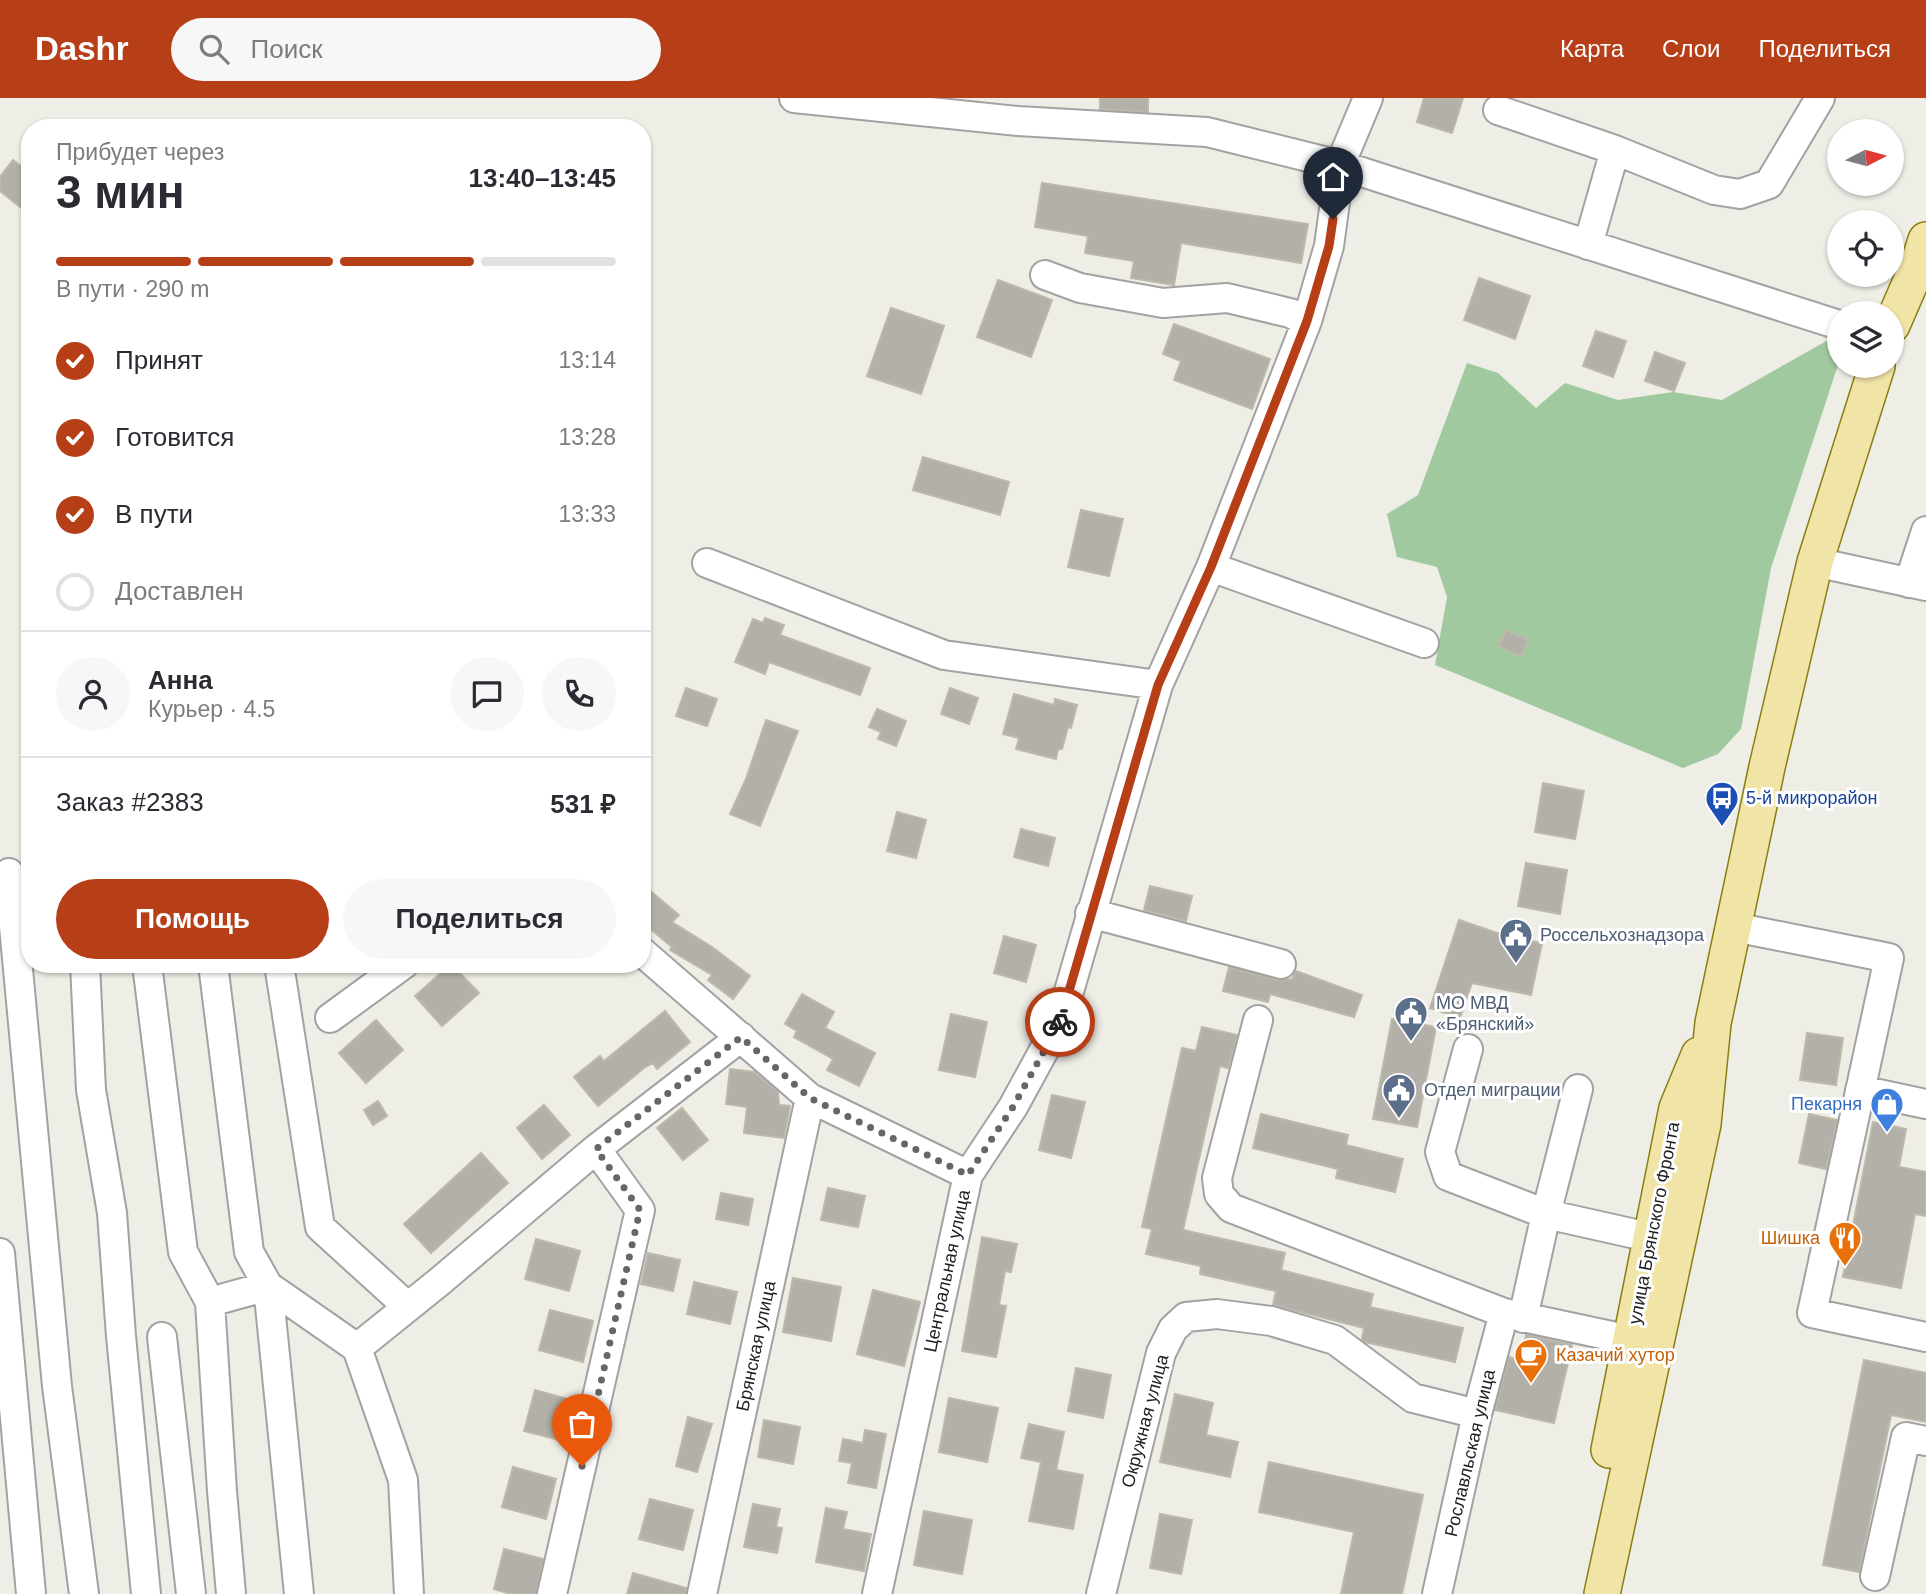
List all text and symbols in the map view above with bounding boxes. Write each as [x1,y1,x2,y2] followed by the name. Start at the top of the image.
[171,18,661,81] search box
[35,30,129,67] text: Dashr
[195,30,233,68] icon: search
[251,34,323,64] text: Поиск
[1560,35,1624,62] text: Карта
[1662,35,1720,62] text: Слои
[1758,35,1891,62] text: Поделиться
[1827,119,1904,196] north arrow
[1827,119,1904,378] map controls
[56,139,224,165] text: Прибудет через
[1303,147,1363,219] pin
[1314,158,1352,196] icon: home
[469,163,616,193] text: 13:40–13:45
[56,166,184,218] text: 3 мин
[1827,210,1904,287] button: locate
[56,276,209,302] text: В пути · 290 m
[1827,301,1904,378] button: layers
[56,342,94,380] icon: check
[115,345,203,375] text: Принят
[558,347,616,373] text: 13:14
[56,419,94,457] icon: check
[115,422,234,452] text: Готовится
[558,424,616,450] text: 13:28
[56,496,94,534] icon: check
[115,499,193,529] text: В пути
[558,501,616,527] text: 13:33
[115,576,244,606] text: Доставлен
[56,657,130,731] button: person
[450,657,524,731] button: chat
[542,657,616,731] button: phone
[148,665,213,695] text: Анна
[148,696,275,722] text: Курьер · 4.5
[1703,779,1741,828] bus stop icon: 5-й микрорайон
[56,787,204,817] text: Заказ #2383
[1746,788,1877,808] place label: 5-й микрорайон
[550,789,616,819] text: 531 ₽
[56,879,329,959] button: Помощь
[343,879,616,959] button: Поделиться
[1497,916,1535,965] public building icon: Россельхознадзора
[1540,925,1705,945] place label: Россельхознадзора
[1025,987,1095,1057] courier
[1436,993,1534,1034] place label: МО МВД «Брянский»
[1392,994,1430,1043] public building icon: МО МВД «Брянский»
[1041,1003,1079,1041] icon: bike
[1380,1071,1418,1120] public building icon: Отдел миграции
[1424,1080,1561,1100] place label: Отдел миграции
[1868,1085,1906,1134] shop icon: Пекарня
[1791,1094,1862,1114] place label: Пекарня
[1625,1119,1684,1326] street label: улица Брянского Фронта
[920,1187,974,1354] street label: Центральная улица
[1826,1219,1864,1268] restaurant icon: Шишка
[1761,1228,1821,1248] place label: Шишка
[732,1278,780,1413] street label: Брянская улица
[1512,1336,1550,1385] cafe icon: Казачий хутор
[1556,1345,1675,1365] place label: Казачий хутор
[1118,1351,1173,1490] street label: Окружная улица
[1441,1366,1499,1539] street label: Рославльская улица
[552,1394,612,1466] pin
[563,1405,601,1443] icon: bag

